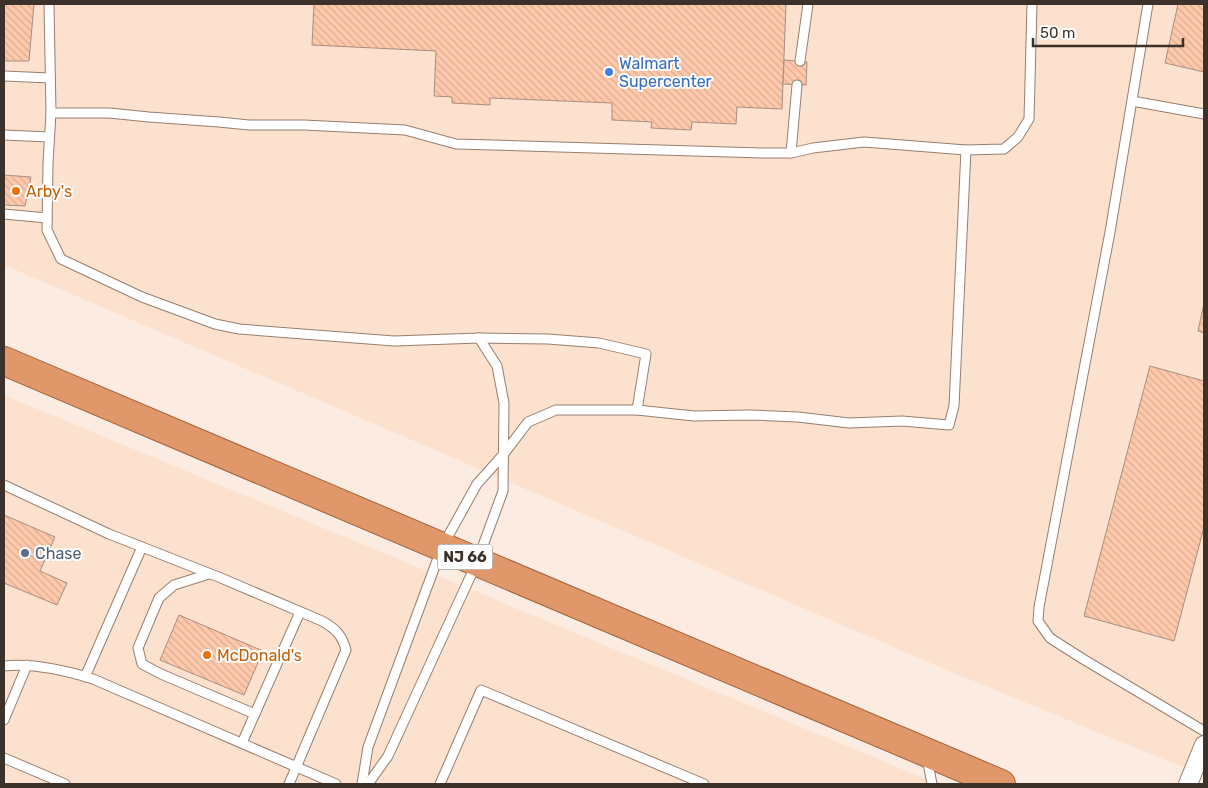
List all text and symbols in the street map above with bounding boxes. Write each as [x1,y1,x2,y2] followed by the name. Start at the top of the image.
[1033,15,1183,47] scale bar
[1040,24,1075,42] text: 50 m
[619,54,712,91] place label: Walmart Supercenter
[603,66,615,78] marker: Walmart Supercenter
[26,182,72,201] place label: Arby's
[10,185,22,197] marker: Arby's
[35,544,81,563] place label: Chase
[438,544,492,570] road number: NJ 66
[19,547,31,559] marker: Chase
[217,646,302,665] place label: McDonald's
[201,649,213,661] marker: McDonald's

